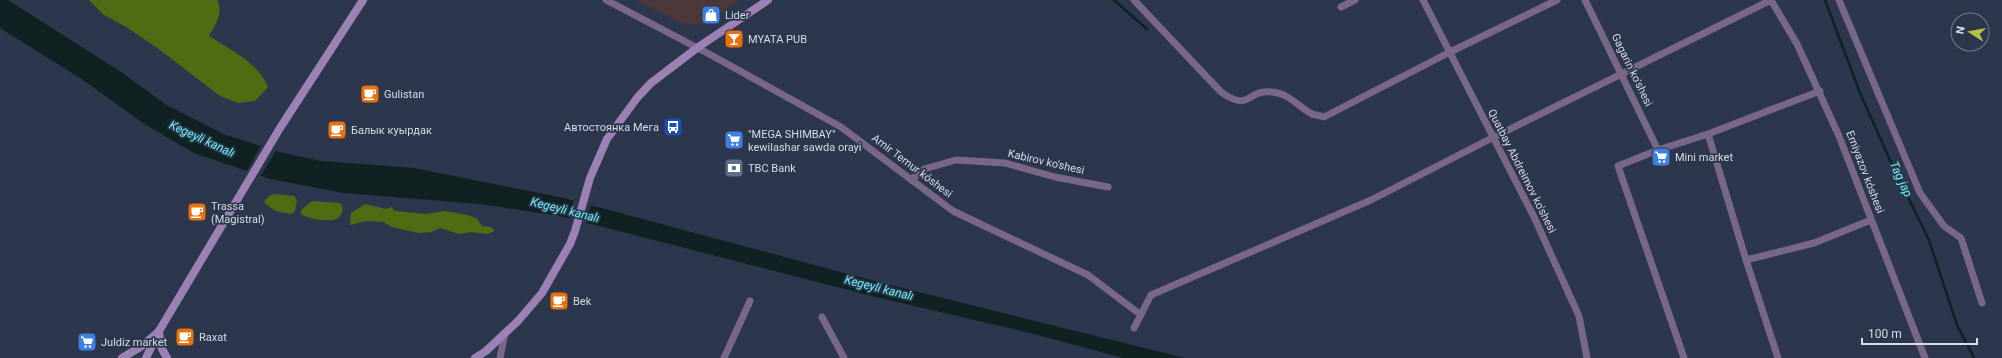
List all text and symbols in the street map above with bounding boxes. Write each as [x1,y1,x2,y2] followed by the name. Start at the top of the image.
[700,4,722,26] shop icon: Lider
[725,9,750,22] place label: Lider
[1950,12,1990,52] north arrow
[1954,25,1968,35] text: N
[723,28,745,50] bar icon: MYATA PUB
[1609,31,1655,109] street label: Gagarin ko'shesi
[748,33,807,46] place label: MYATA PUB
[359,83,381,105] cafe icon: Gulistan
[384,88,424,101] place label: Gulistan
[1485,107,1559,235] street label: Quatbay Abdreimov ko'shesi
[662,116,684,138] bus stop icon: Автостоянка Мега
[167,118,237,160] water label: Kegeyli kanalı
[326,119,348,141] cafe icon: Балык куырдак
[564,121,659,134] place label: Автостоянка Мега
[351,124,432,137] place label: Балык куырдак
[748,128,862,154] place label: "MEGA SHIMBAY" kewilashar sawda orayi
[723,129,745,151] supermarket icon: "MEGA SHIMBAY" kewilashar sawda orayi
[1843,129,1887,215] street label: Erniyazov kóshesi
[869,131,955,201] street label: Amir Temur kóshesi
[1650,146,1672,168] supermarket icon: Mini market
[1006,147,1086,177] street label: Kabirov ko'shesi
[1675,151,1733,164] place label: Mini market
[723,157,745,179] bank icon: TBC Bank
[1887,159,1915,199] water label: Tag jap
[748,162,796,175] place label: TBC Bank
[529,195,601,225] water label: Kegeyli kanalı
[211,200,265,226] place label: Trassa (Magistral)
[186,201,208,223] cafe icon: Trassa (Magistral)
[843,273,915,303] water label: Kegeyli kanalı
[548,290,570,312] cafe icon: Bek
[573,295,592,308] place label: Bek
[1862,320,1977,346] scale bar
[174,326,196,348] cafe icon: Raxat
[1868,327,1902,341] text: 100 m
[76,331,98,353] supermarket icon: Juldiz market
[199,331,227,344] place label: Raxat
[101,336,168,349] place label: Juldiz market

